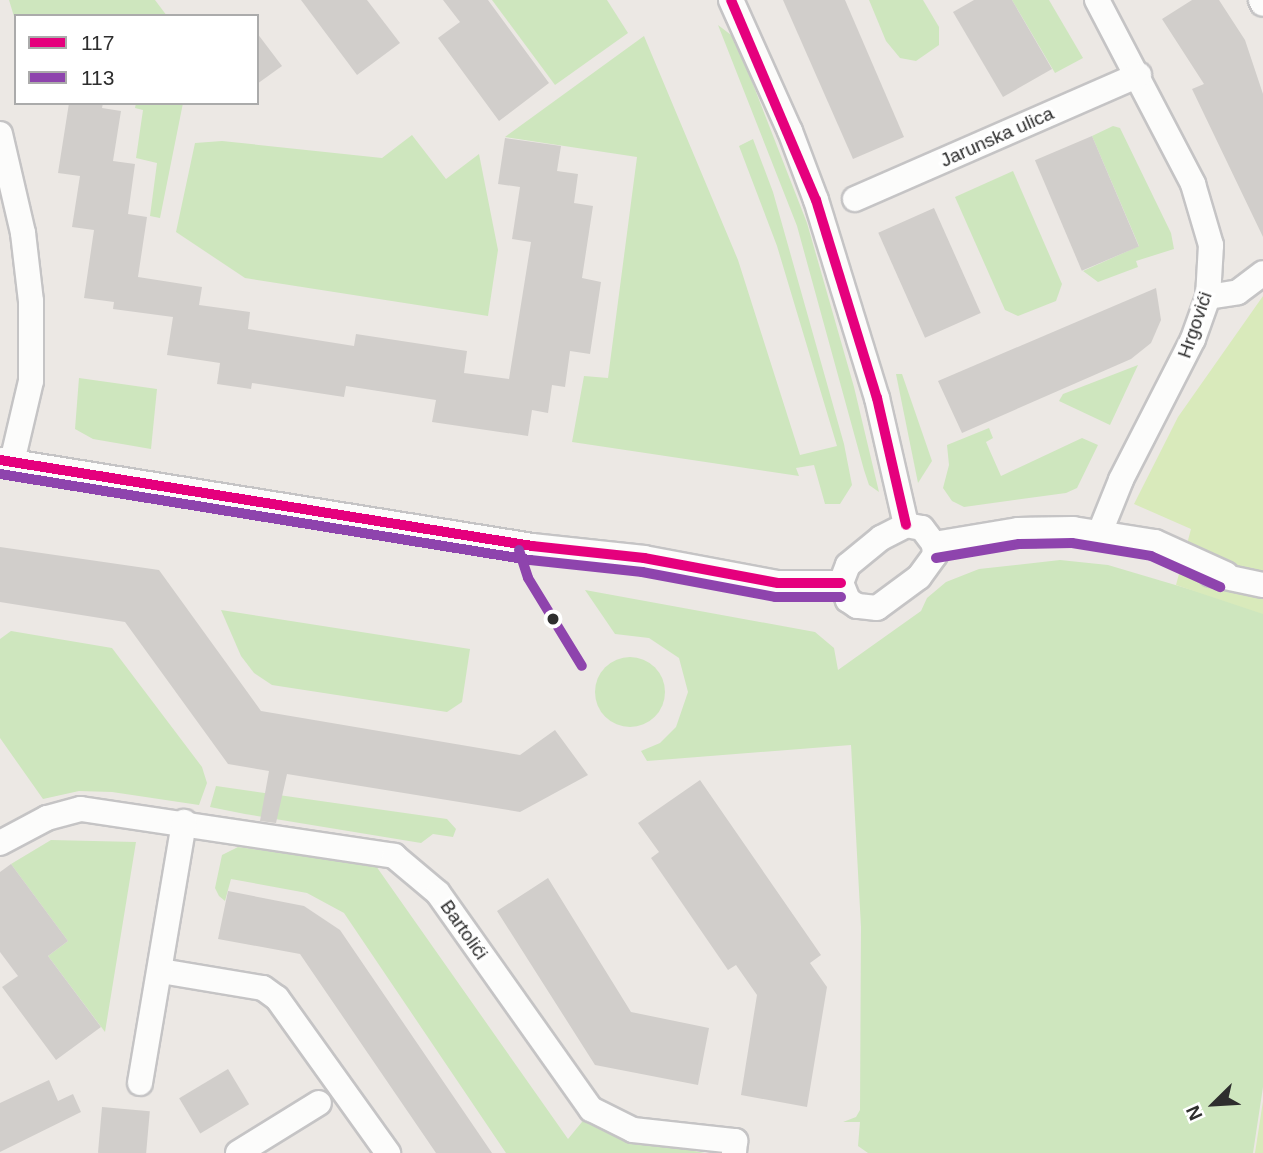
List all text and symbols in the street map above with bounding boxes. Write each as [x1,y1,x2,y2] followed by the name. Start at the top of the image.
[14,14,259,105] legend
[81,31,114,54] text: 117
[81,66,114,89] text: 113
[937,102,1057,172] street label: Jarunska ulica
[1173,289,1217,361] street label: Hrgovići
[546,612,560,626] unlabelled marker
[435,896,493,964] street label: Bartolići
[1179,1069,1249,1139] north arrow
[1182,1102,1207,1123] text: N

